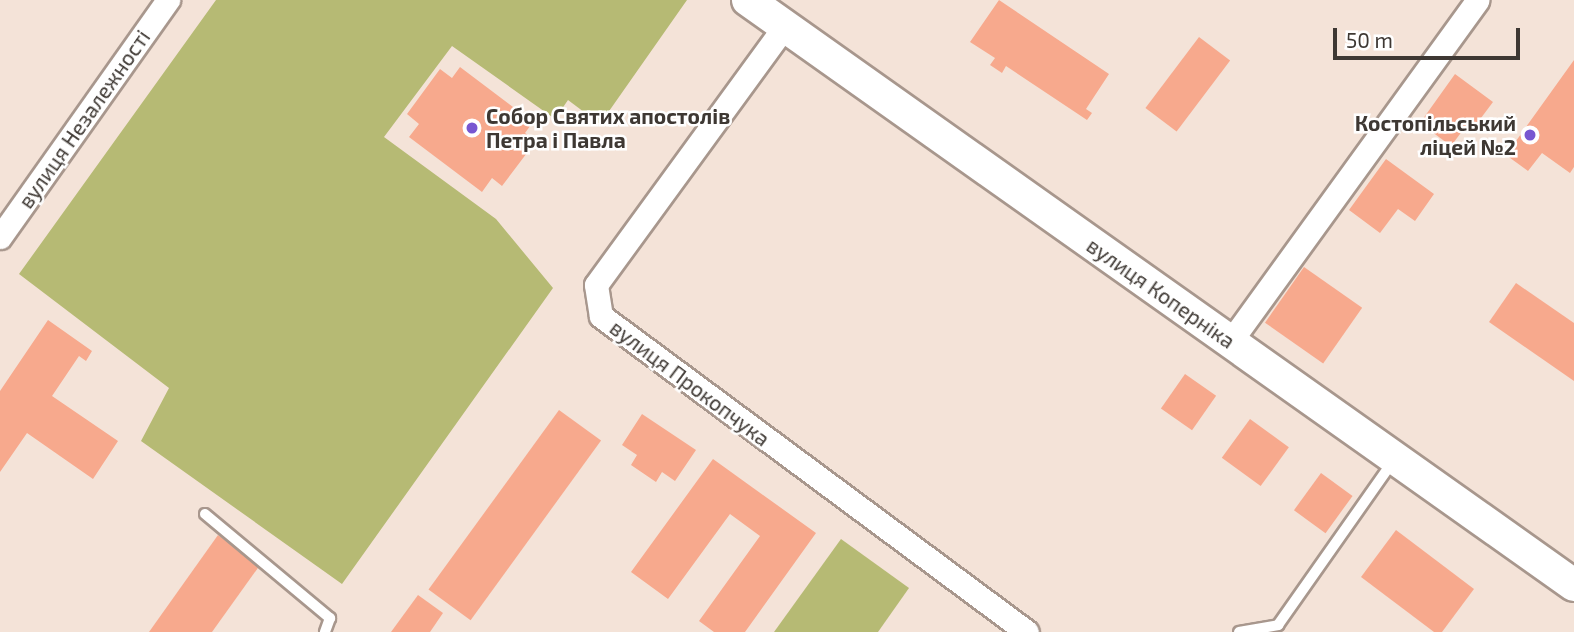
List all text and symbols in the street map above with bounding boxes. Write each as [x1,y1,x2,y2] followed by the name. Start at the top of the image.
[1336,14,1523,58] scale bar
[13,25,155,213] street label: вулиця Незалежності
[1346,27,1393,52] text: 50 m
[486,103,730,153] place label: Собор Святих апостолів Петра і Павла
[1355,110,1516,160] place label: Костопільський ліцей №2
[464,120,480,136] marker: Собор Святих апостолів Петра і Павла
[1522,127,1538,143] marker: Костопільський ліцей №2
[1082,232,1240,354] street label: вулиця Коперніка
[605,315,775,451] street label: вулиця Прокопчука

